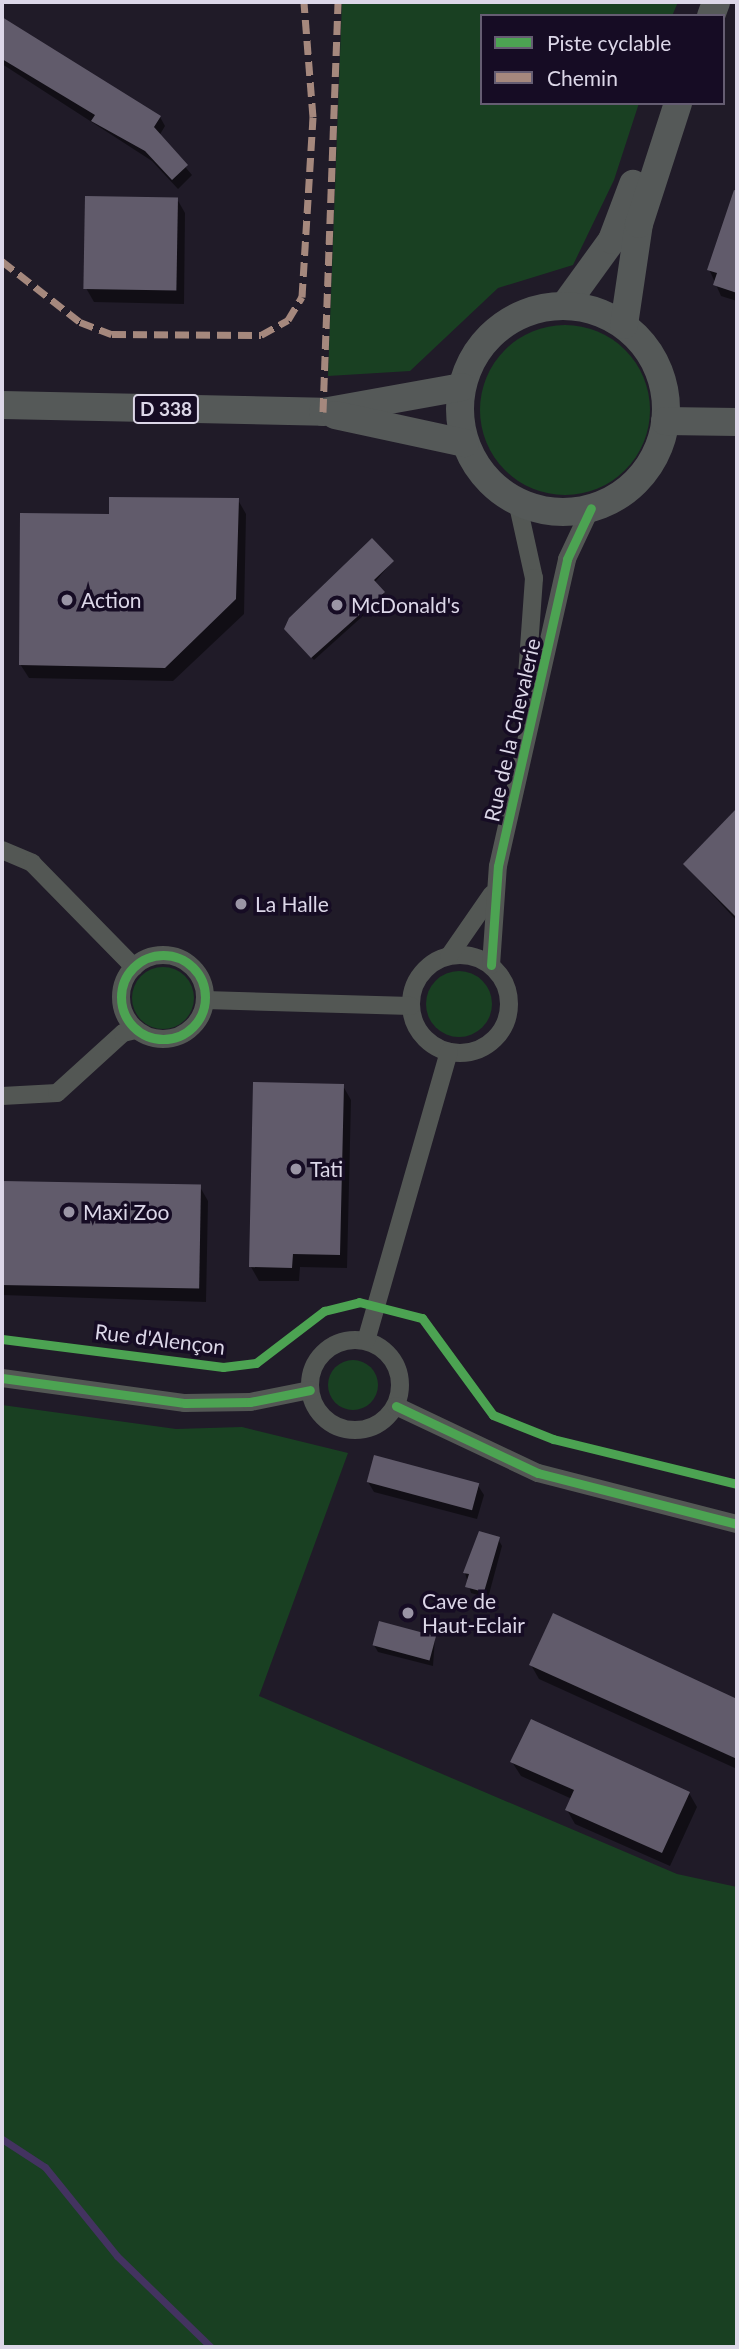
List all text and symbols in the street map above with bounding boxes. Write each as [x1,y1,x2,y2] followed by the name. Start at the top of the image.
[480,14,725,105] legend
[547,30,671,55] text: Piste cyclable
[547,65,618,90] text: Chemin
[133,394,199,424] road number: D 338
[81,587,142,613] place label: Action
[59,592,75,608] marker: Action
[351,592,460,618] place label: McDonald's
[329,597,345,613] marker: McDonald's
[479,636,545,824] street label: Rue de la Chevalerie
[255,891,329,917] place label: La Halle
[233,896,249,912] marker: La Halle
[310,1156,343,1182] place label: Tati
[288,1161,304,1177] marker: Tati
[83,1199,169,1225] place label: Maxi Zoo
[61,1204,77,1220] marker: Maxi Zoo
[93,1319,227,1359] street label: Rue d'Alençon
[422,1588,525,1638] place label: Cave de Haut-Eclair
[400,1605,416,1621] marker: Cave de Haut-Eclair

